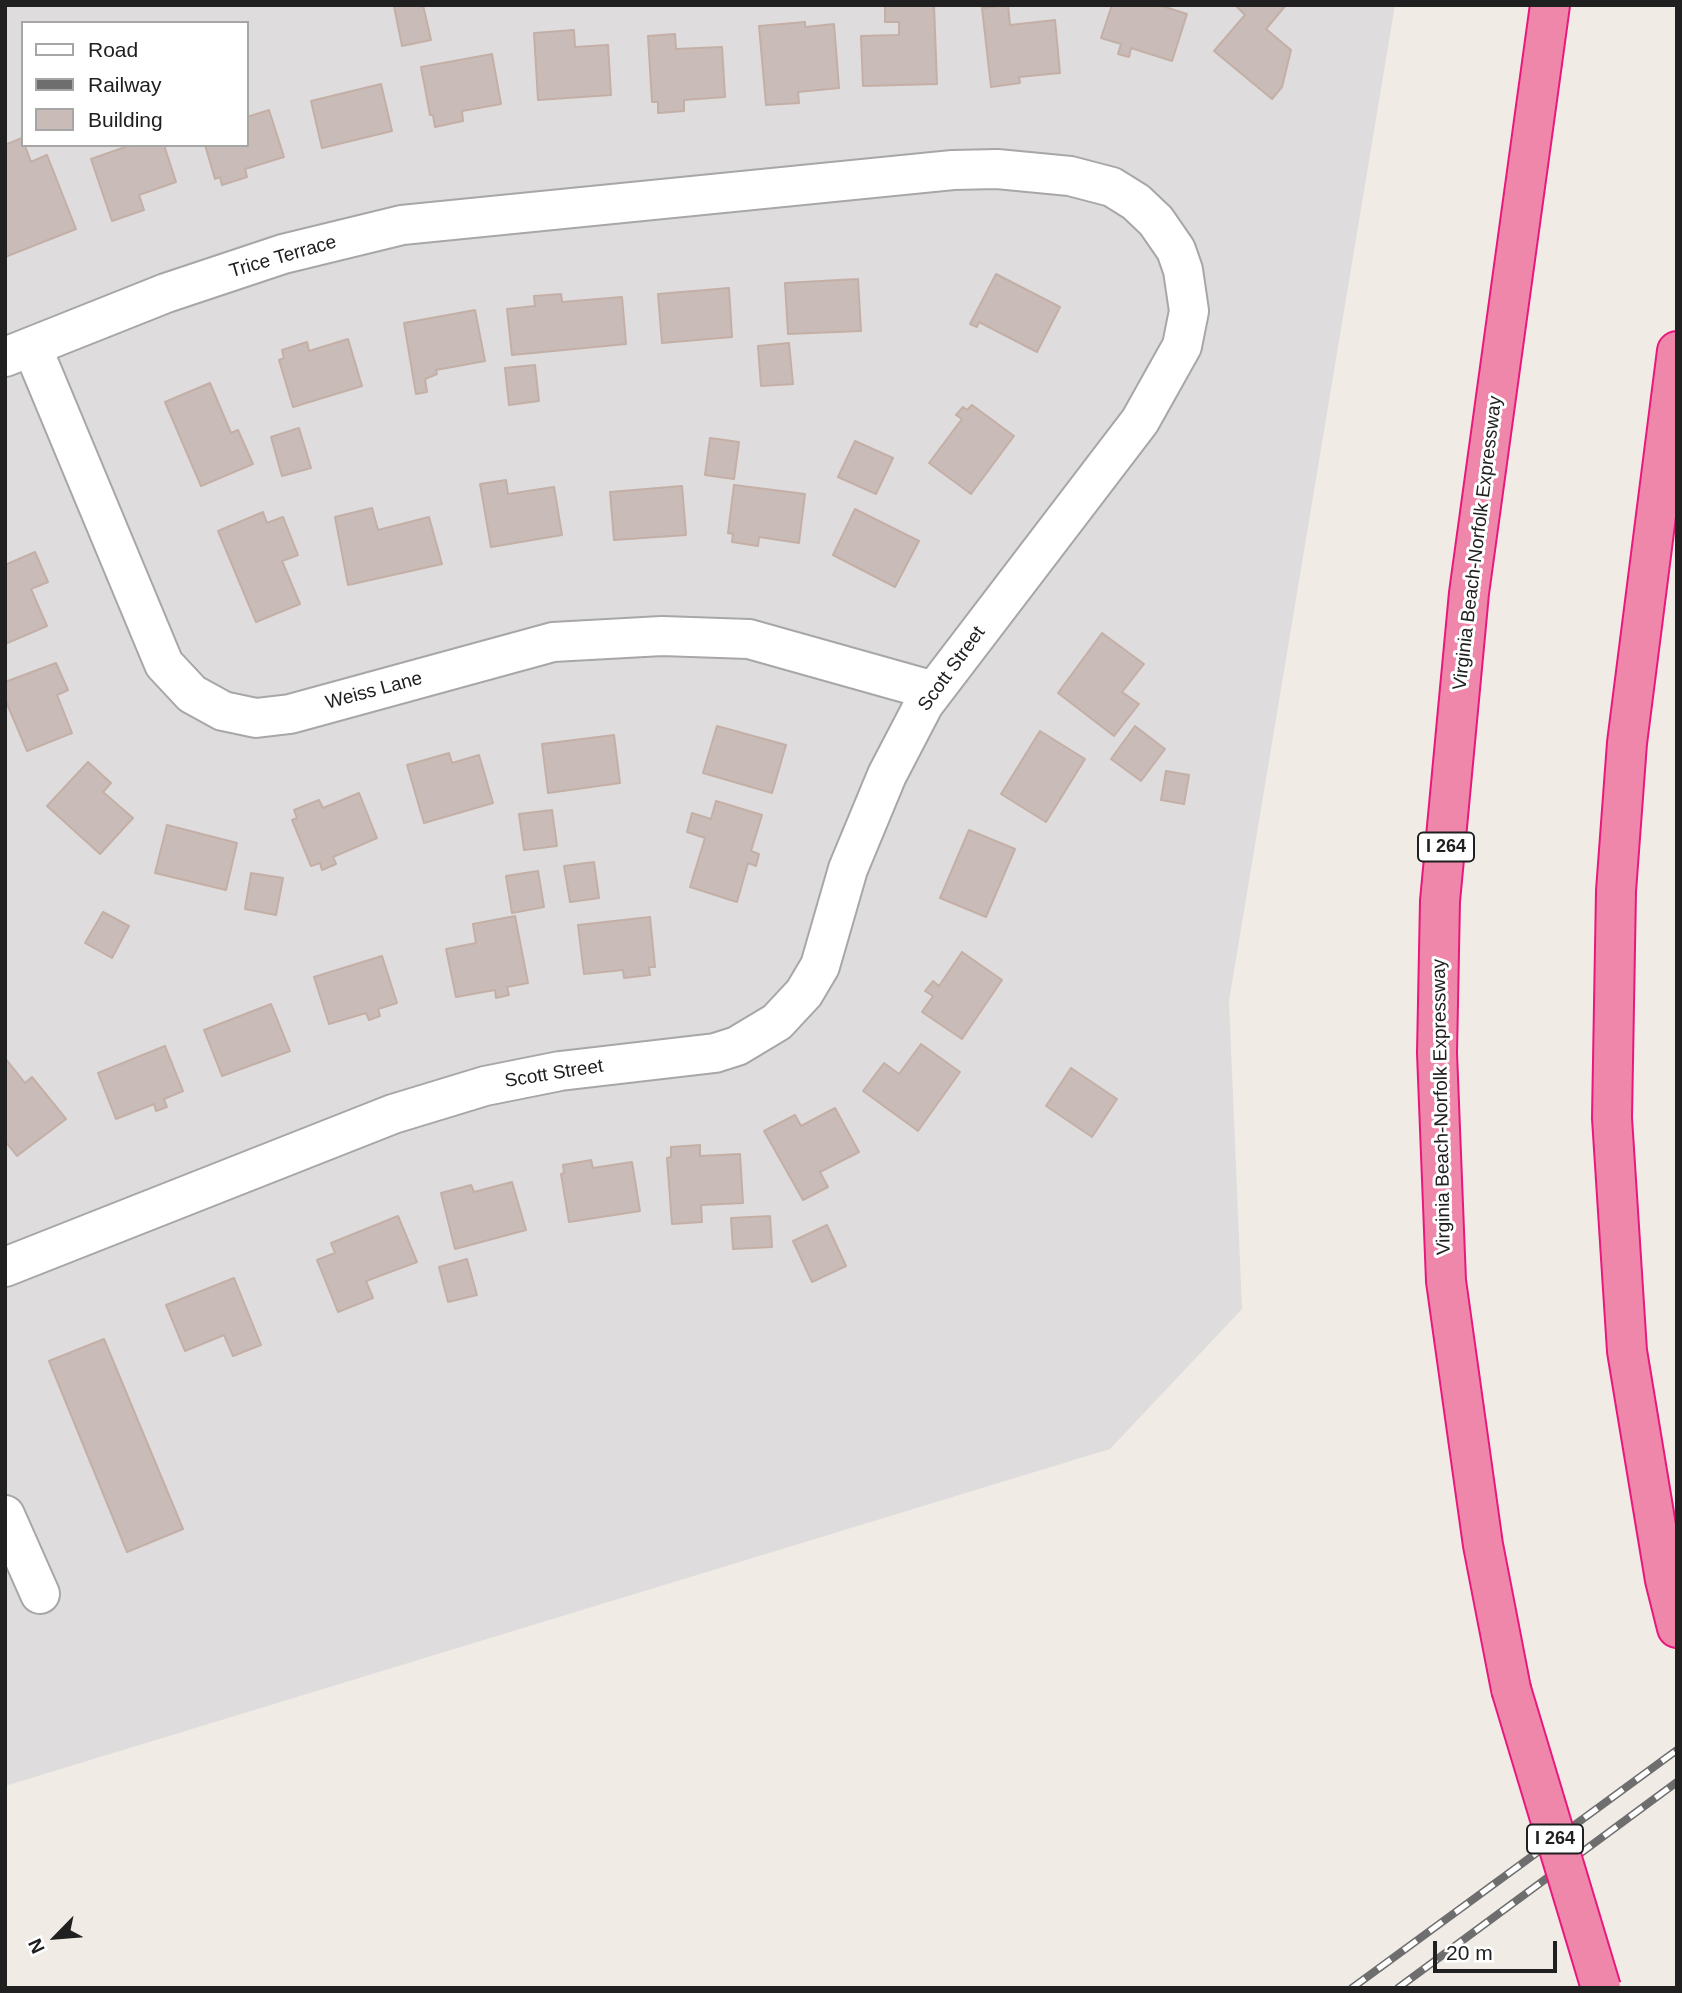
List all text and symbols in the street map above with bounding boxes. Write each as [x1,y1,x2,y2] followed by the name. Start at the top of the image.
[21,21,248,147] legend
[88,38,138,61] text: Road
[88,73,162,96] text: Railway
[88,108,163,131] text: Building
[227,231,339,283] street label: Trice Terrace
[1449,395,1507,691] street label: Virginia Beach-Norfolk Expressway
[914,622,990,716] street label: Scott Street
[323,667,425,715] street label: Weiss Lane
[1418,832,1474,862] road number: I 264
[1428,959,1456,1255] street label: Virginia Beach-Norfolk Expressway
[503,1055,605,1093] street label: Scott Street
[1527,1825,1583,1854] road number: I 264
[21,1902,91,1972] north arrow
[1437,1926,1561,1970] scale bar
[24,1935,49,1957] text: N
[1446,1941,1493,1964] text: 20 m

